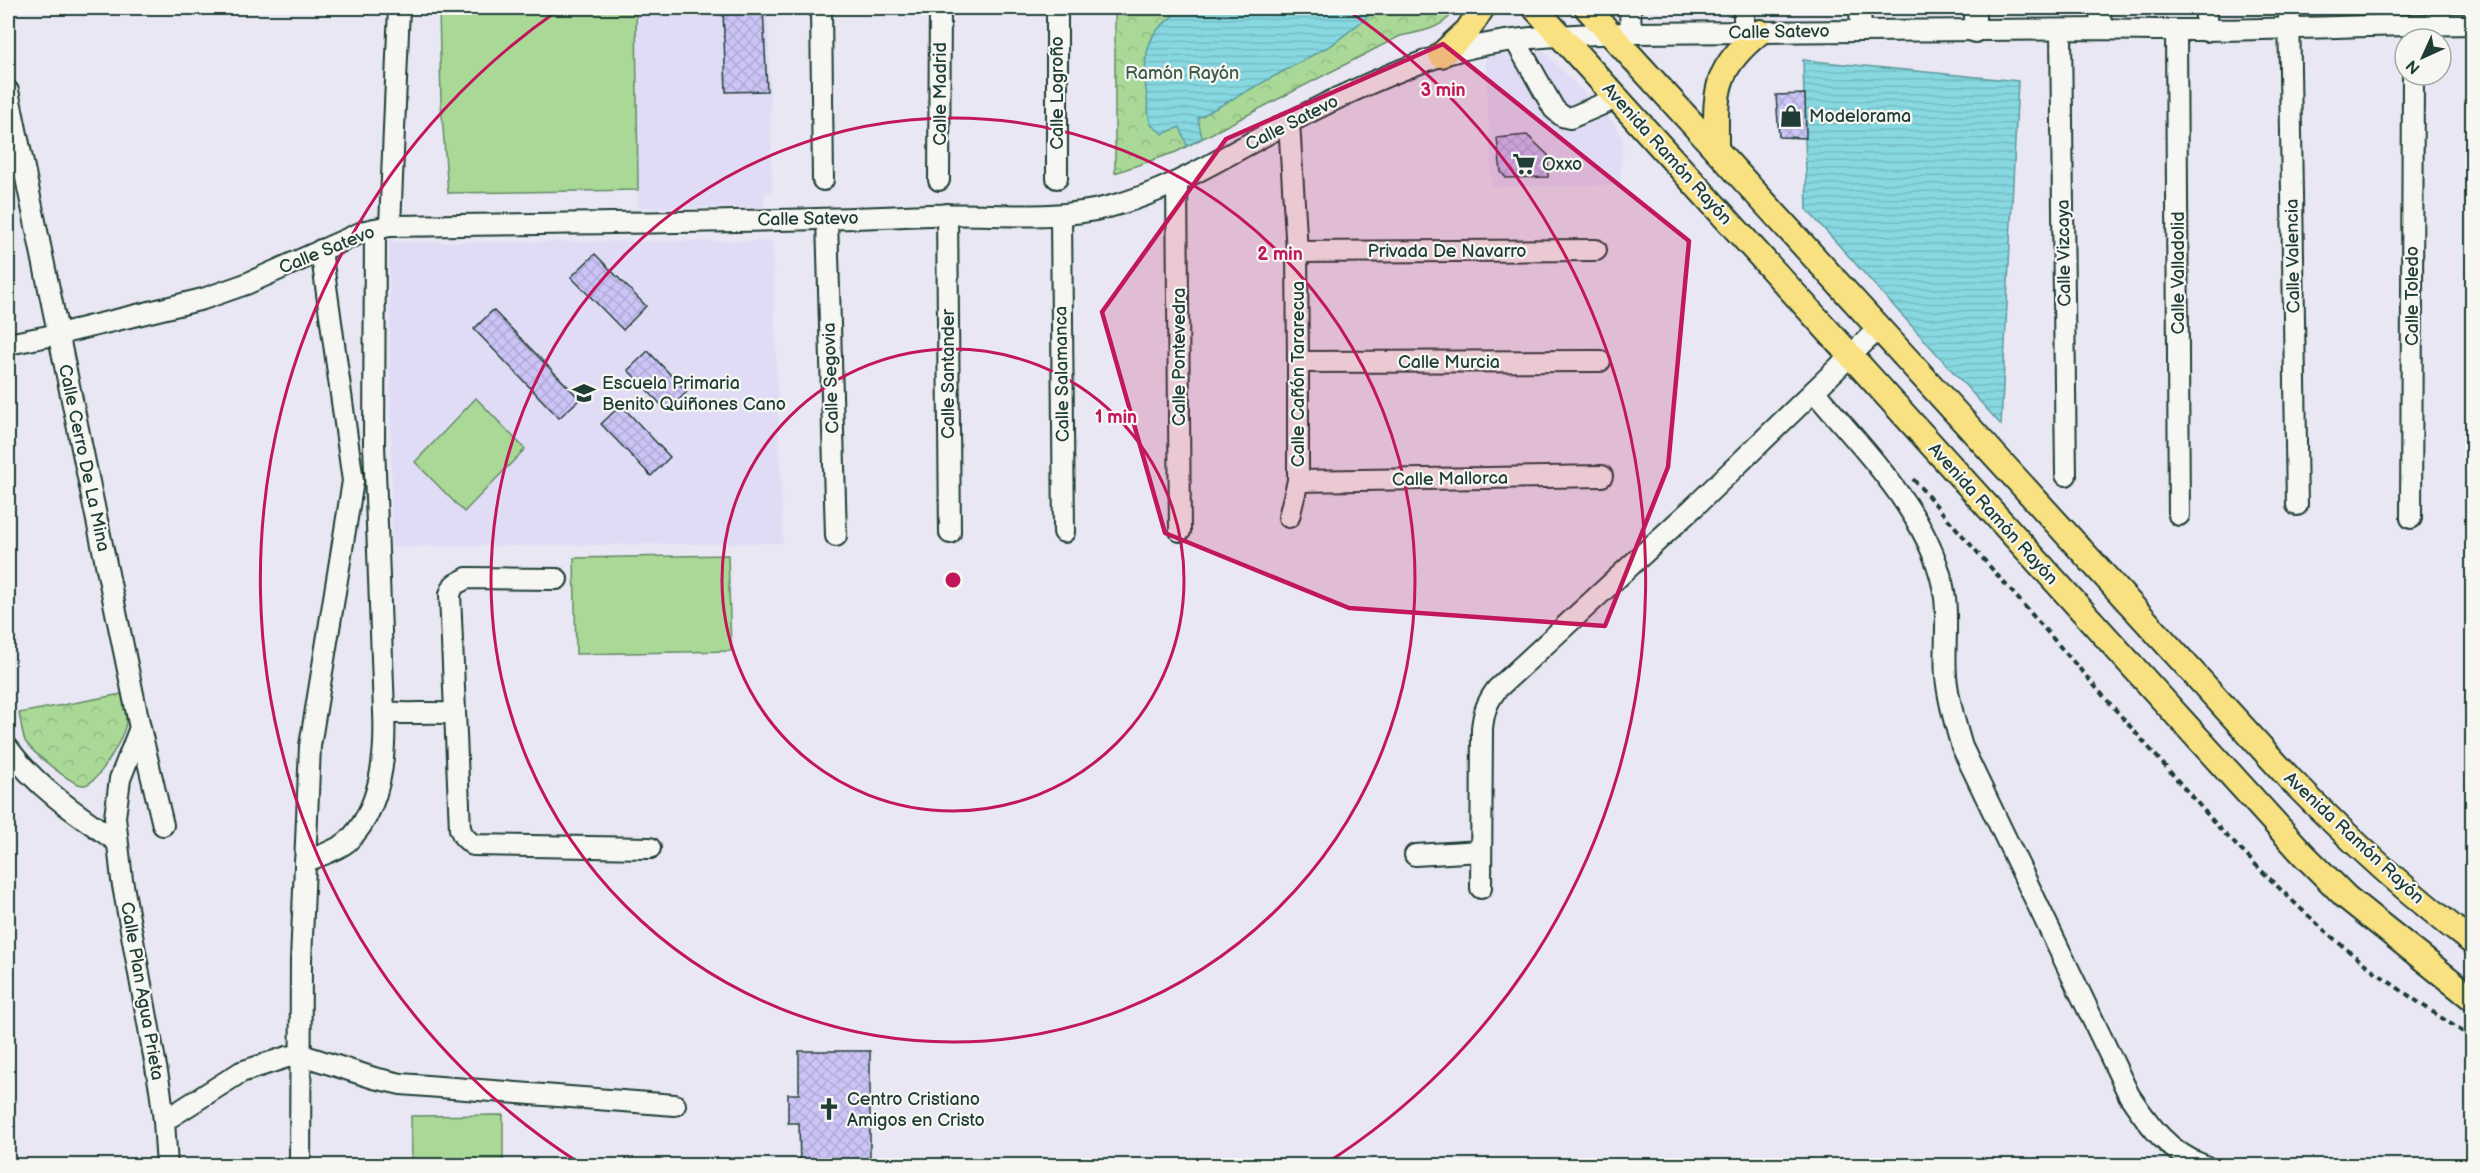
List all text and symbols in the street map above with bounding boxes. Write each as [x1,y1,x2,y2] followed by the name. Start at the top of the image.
[1728,21,1830,43] street label: Calle Satevo
[2393,27,2453,87] north arrow
[1047,36,1068,150] street label: Calle Logroño
[930,42,951,146] street label: Calle Madrid
[2402,56,2424,78] text: N
[1125,63,1239,84] park label: Ramón Rayón
[1598,79,1736,229] street label: Avenida Ramón Rayón
[1420,80,1466,101] text: 3 min
[1242,91,1342,155] street label: Calle Satevo
[1778,103,1804,129] shop icon: Modelorama
[1809,106,1911,127] place label: Modelorama
[1511,151,1537,177] supermarket icon: Oxxo
[1542,154,1582,175] place label: Oxxo
[2053,199,2075,307] street label: Calle Vizcaya
[2282,199,2304,313] street label: Calle Valencia
[757,208,859,230] street label: Calle Satevo
[2168,212,2189,334] street label: Calle Valladolid
[276,221,378,279] street label: Calle Satevo
[1367,241,1527,262] street label: Privada De Navarro
[1257,244,1303,265] text: 2 min
[2402,246,2423,346] street label: Calle Toledo
[1288,281,1309,467] street label: Calle Cañón Tararecua
[1169,288,1190,426] street label: Calle Pontevedra
[1050,306,1074,442] street label: Calle Salamanca
[938,308,959,439] street label: Calle Santander
[819,322,843,434] street label: Calle Segovia
[1398,352,1500,373] street label: Calle Murcia
[54,362,114,554] street label: Calle Cerro De La Mina
[602,373,786,415] place label: Escuela Primaria Benito Quiñones Cano
[571,380,597,406] school or university icon: Escuela Primaria Benito Quiñones Cano
[1095,407,1137,428] text: 1 min
[1924,439,2062,589] street label: Avenida Ramón Rayón
[1392,467,1508,491] street label: Calle Mallorca
[943,570,963,590] centre of rings
[2280,768,2428,908] street label: Avenida Ramón Rayón
[116,900,168,1082] street label: Calle Plan Agua Prieta
[847,1089,985,1131] place label: Centro Cristiano Amigos en Cristo
[816,1096,842,1122] church icon: Centro Cristiano Amigos en Cristo

